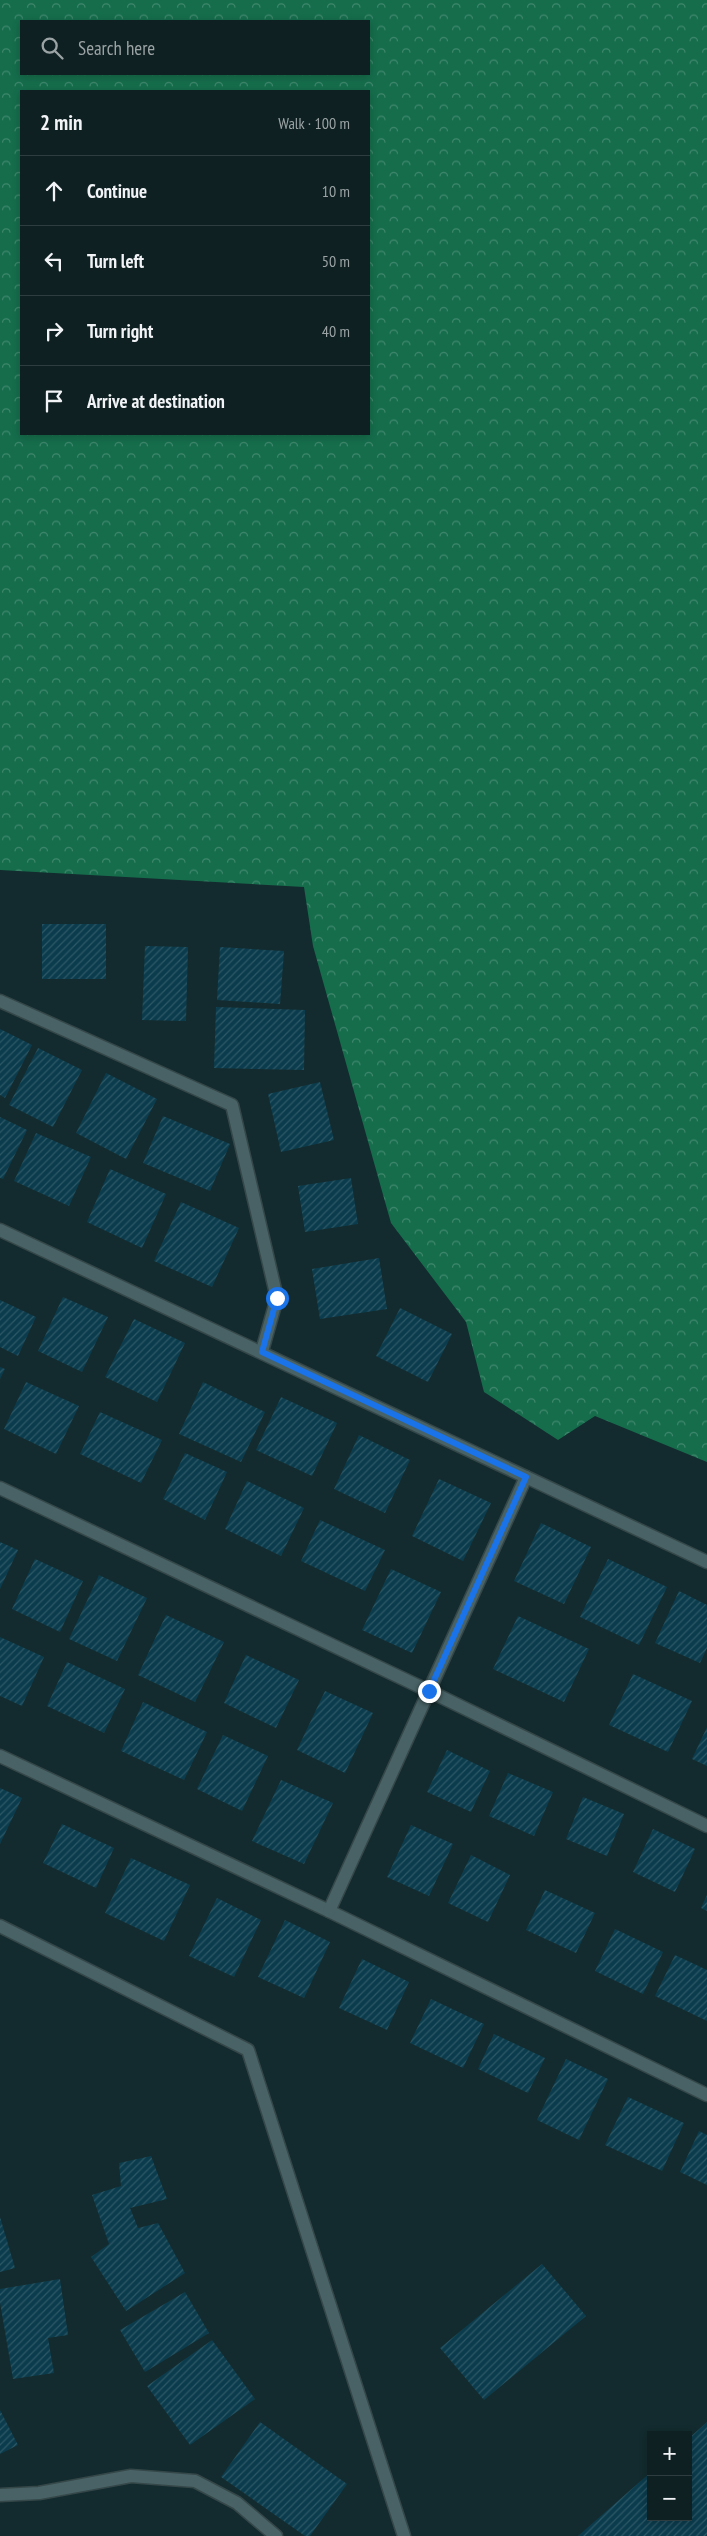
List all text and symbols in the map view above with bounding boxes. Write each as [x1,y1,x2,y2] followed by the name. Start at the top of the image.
[20,20,370,75] search box
[38,34,66,62] icon: search
[78,36,155,60] text: Search here
[40,109,82,136] text: 2 min
[278,113,350,133] text: Walk · 100 m
[40,177,68,205] icon: ahead
[87,179,147,203] text: Continue
[322,181,350,201] text: 10 m
[40,247,68,275] icon: left
[87,249,144,273] text: Turn left
[322,251,350,271] text: 50 m
[40,317,68,345] icon: right
[87,319,153,343] text: Turn right
[322,321,350,341] text: 40 m
[40,387,68,415] icon: arrive
[87,389,225,413] text: Arrive at destination
[266,1287,289,1310] route start
[418,1680,441,1703] route end
[647,2431,692,2521] map controls
[647,2431,692,2476] button: +
[647,2476,692,2521] button: −

